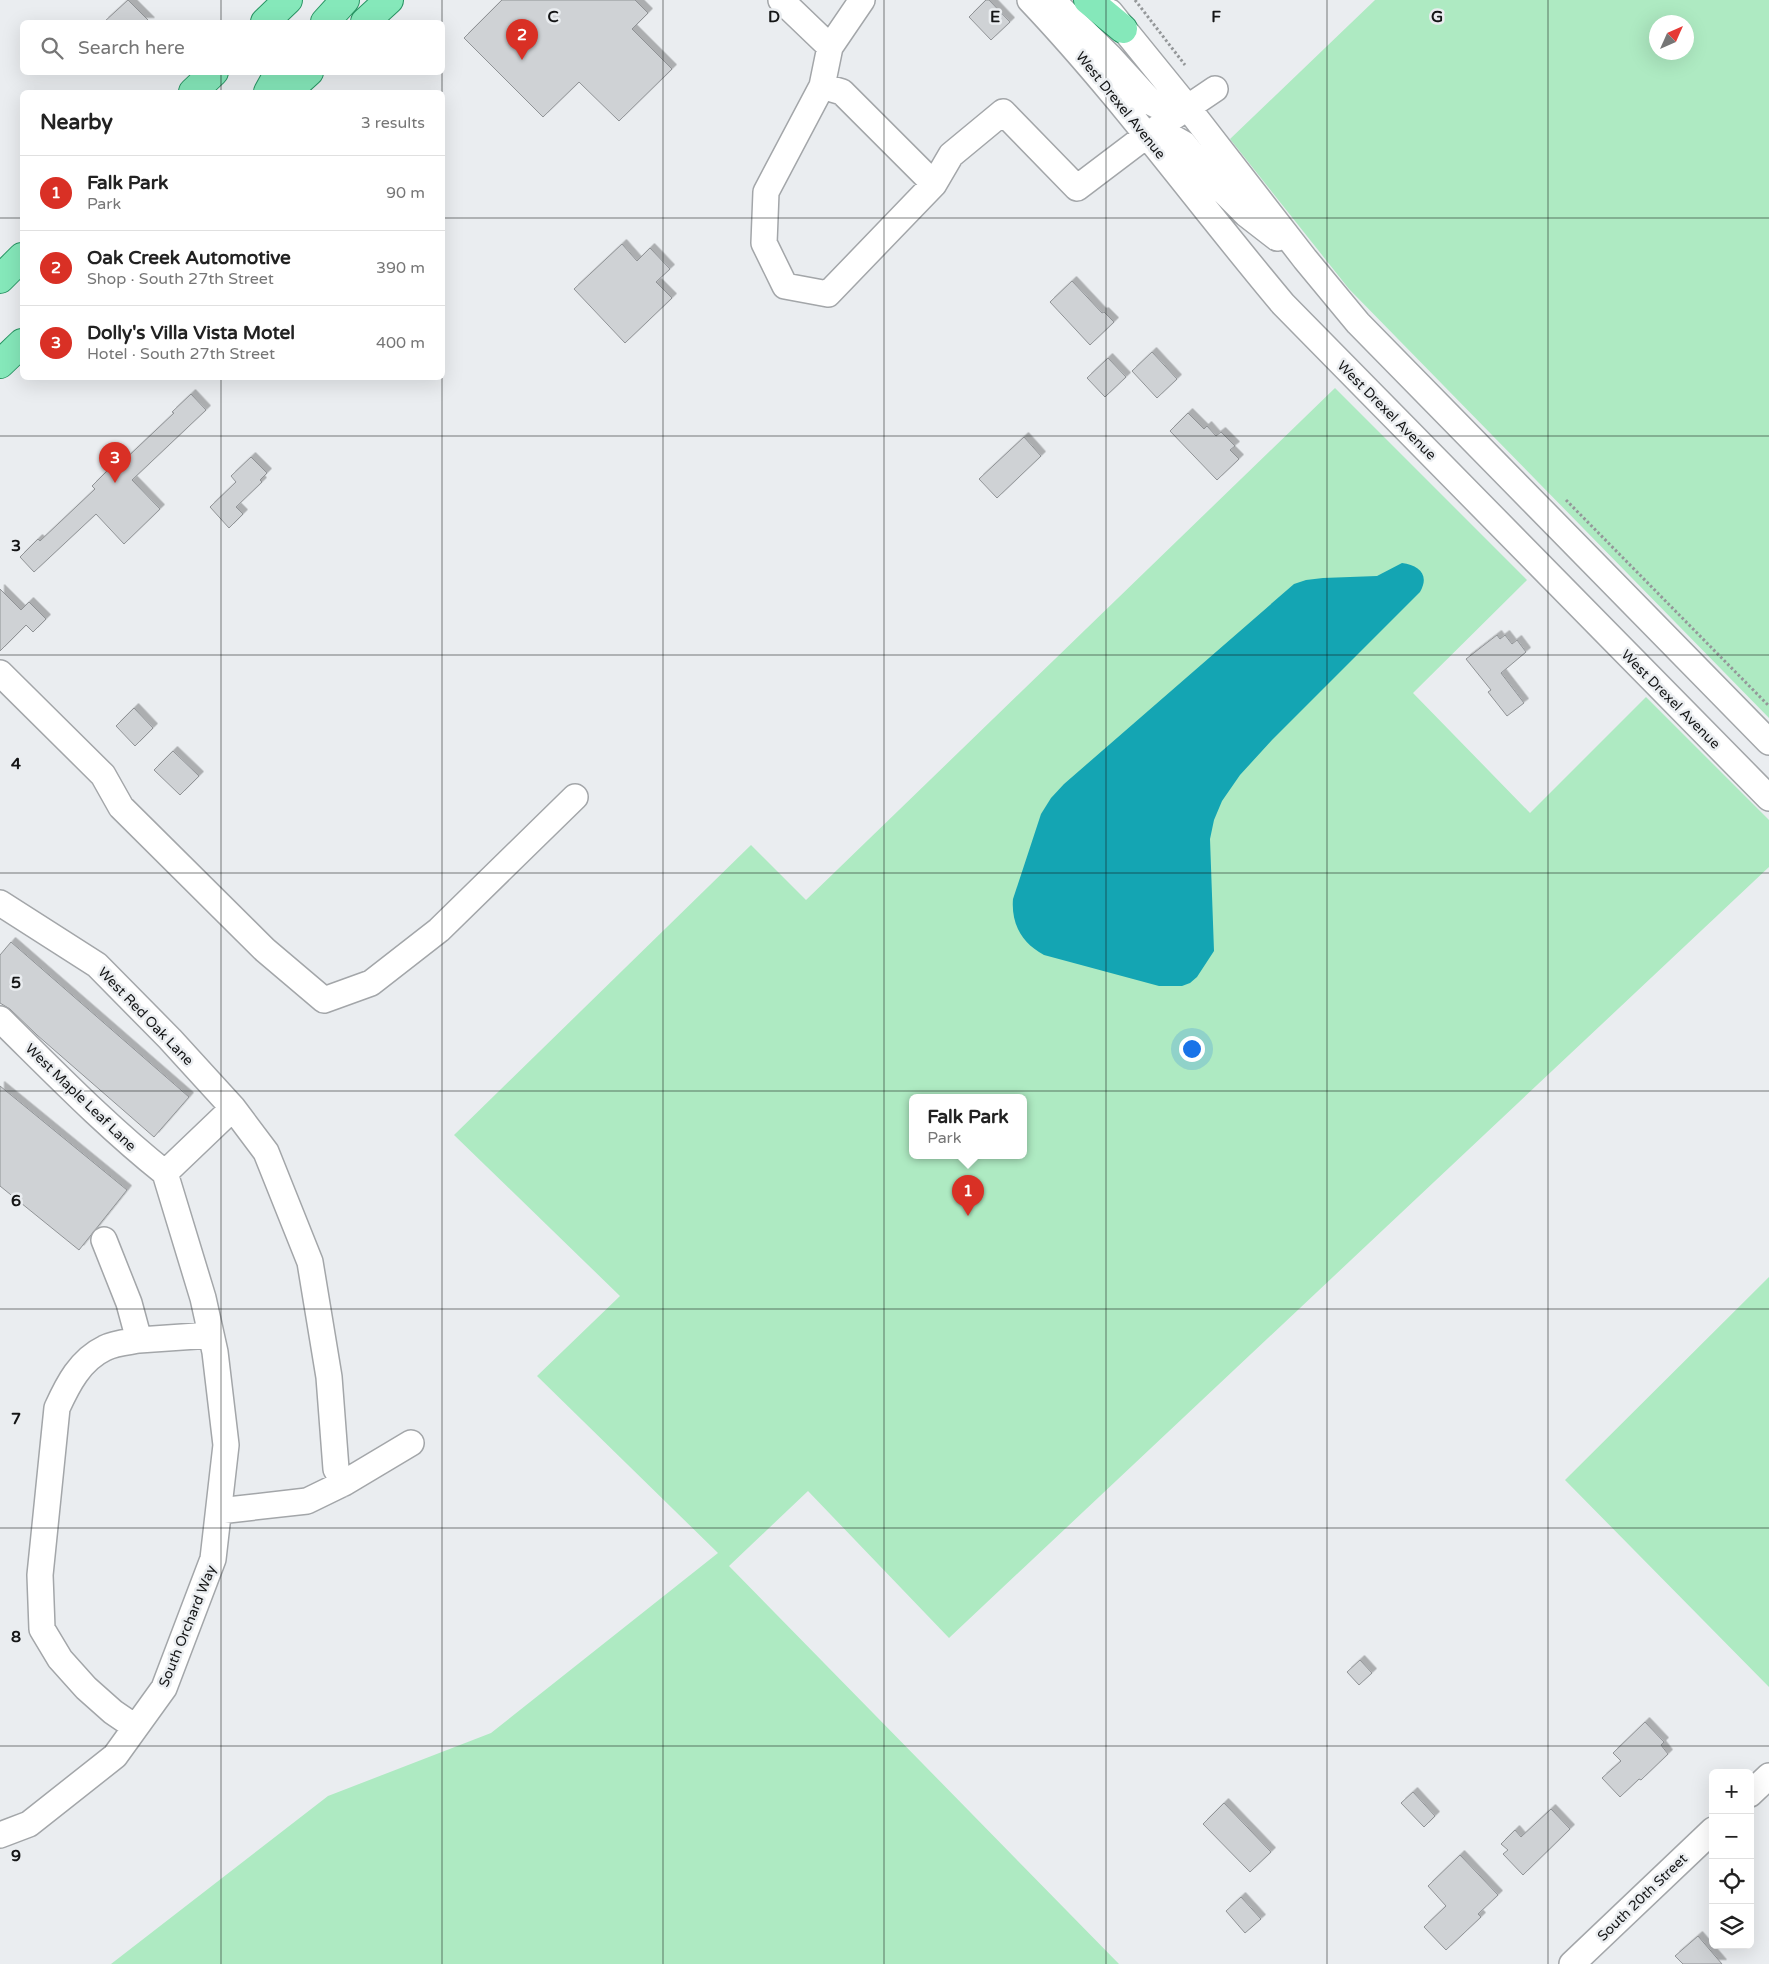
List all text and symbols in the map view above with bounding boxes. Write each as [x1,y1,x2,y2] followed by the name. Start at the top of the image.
[547,7,559,27] text: C
[768,7,780,27] text: D
[990,7,1000,27] text: E
[1211,7,1221,27] text: F
[1431,7,1443,27] text: G
[1649,15,1694,60] north arrow
[506,19,538,60] pin: 2
[20,20,445,75] search box
[38,34,66,62] icon: search
[78,37,185,59] text: Search here
[1072,48,1169,162] street label: West Drexel Avenue
[40,110,113,135] text: Nearby
[361,113,425,133] text: 3 results
[87,172,168,194] text: Falk Park
[51,183,61,203] text: 1
[386,183,425,203] text: 90 m
[87,194,121,214] text: Park
[87,247,291,269] text: Oak Creek Automotive
[51,258,61,278] text: 2
[376,258,425,278] text: 390 m
[87,269,274,289] text: Shop · South 27th Street
[87,322,295,344] text: Dolly's Villa Vista Motel
[51,333,61,353] text: 3
[376,333,425,353] text: 400 m
[87,344,275,364] text: Hotel · South 27th Street
[1334,357,1440,463] street label: West Drexel Avenue
[99,442,131,483] pin: 3
[11,536,21,556] text: 3
[1618,646,1724,752] street label: West Drexel Avenue
[11,754,21,774] text: 4
[94,964,197,1069] street label: West Red Oak Lane
[11,973,21,993] text: 5
[1179,1036,1205,1062] your location
[22,1040,140,1155] street label: West Maple Leaf Lane
[909,1094,1027,1159] popup
[927,1106,1009,1128] text: Falk Park
[927,1128,961,1148] text: Park
[952,1175,984,1216] pin: 1
[11,1191,21,1211] text: 6
[11,1409,21,1429] text: 7
[155,1562,220,1690] street label: South Orchard Way
[11,1627,21,1647] text: 8
[1709,1769,1754,1949] map controls
[1709,1769,1754,1814] button: +
[1709,1814,1754,1859] button: −
[11,1846,21,1866] text: 9
[1594,1850,1691,1945] street label: South 20th Street
[1709,1859,1754,1904] button: locate
[1709,1904,1754,1949] button: layers

